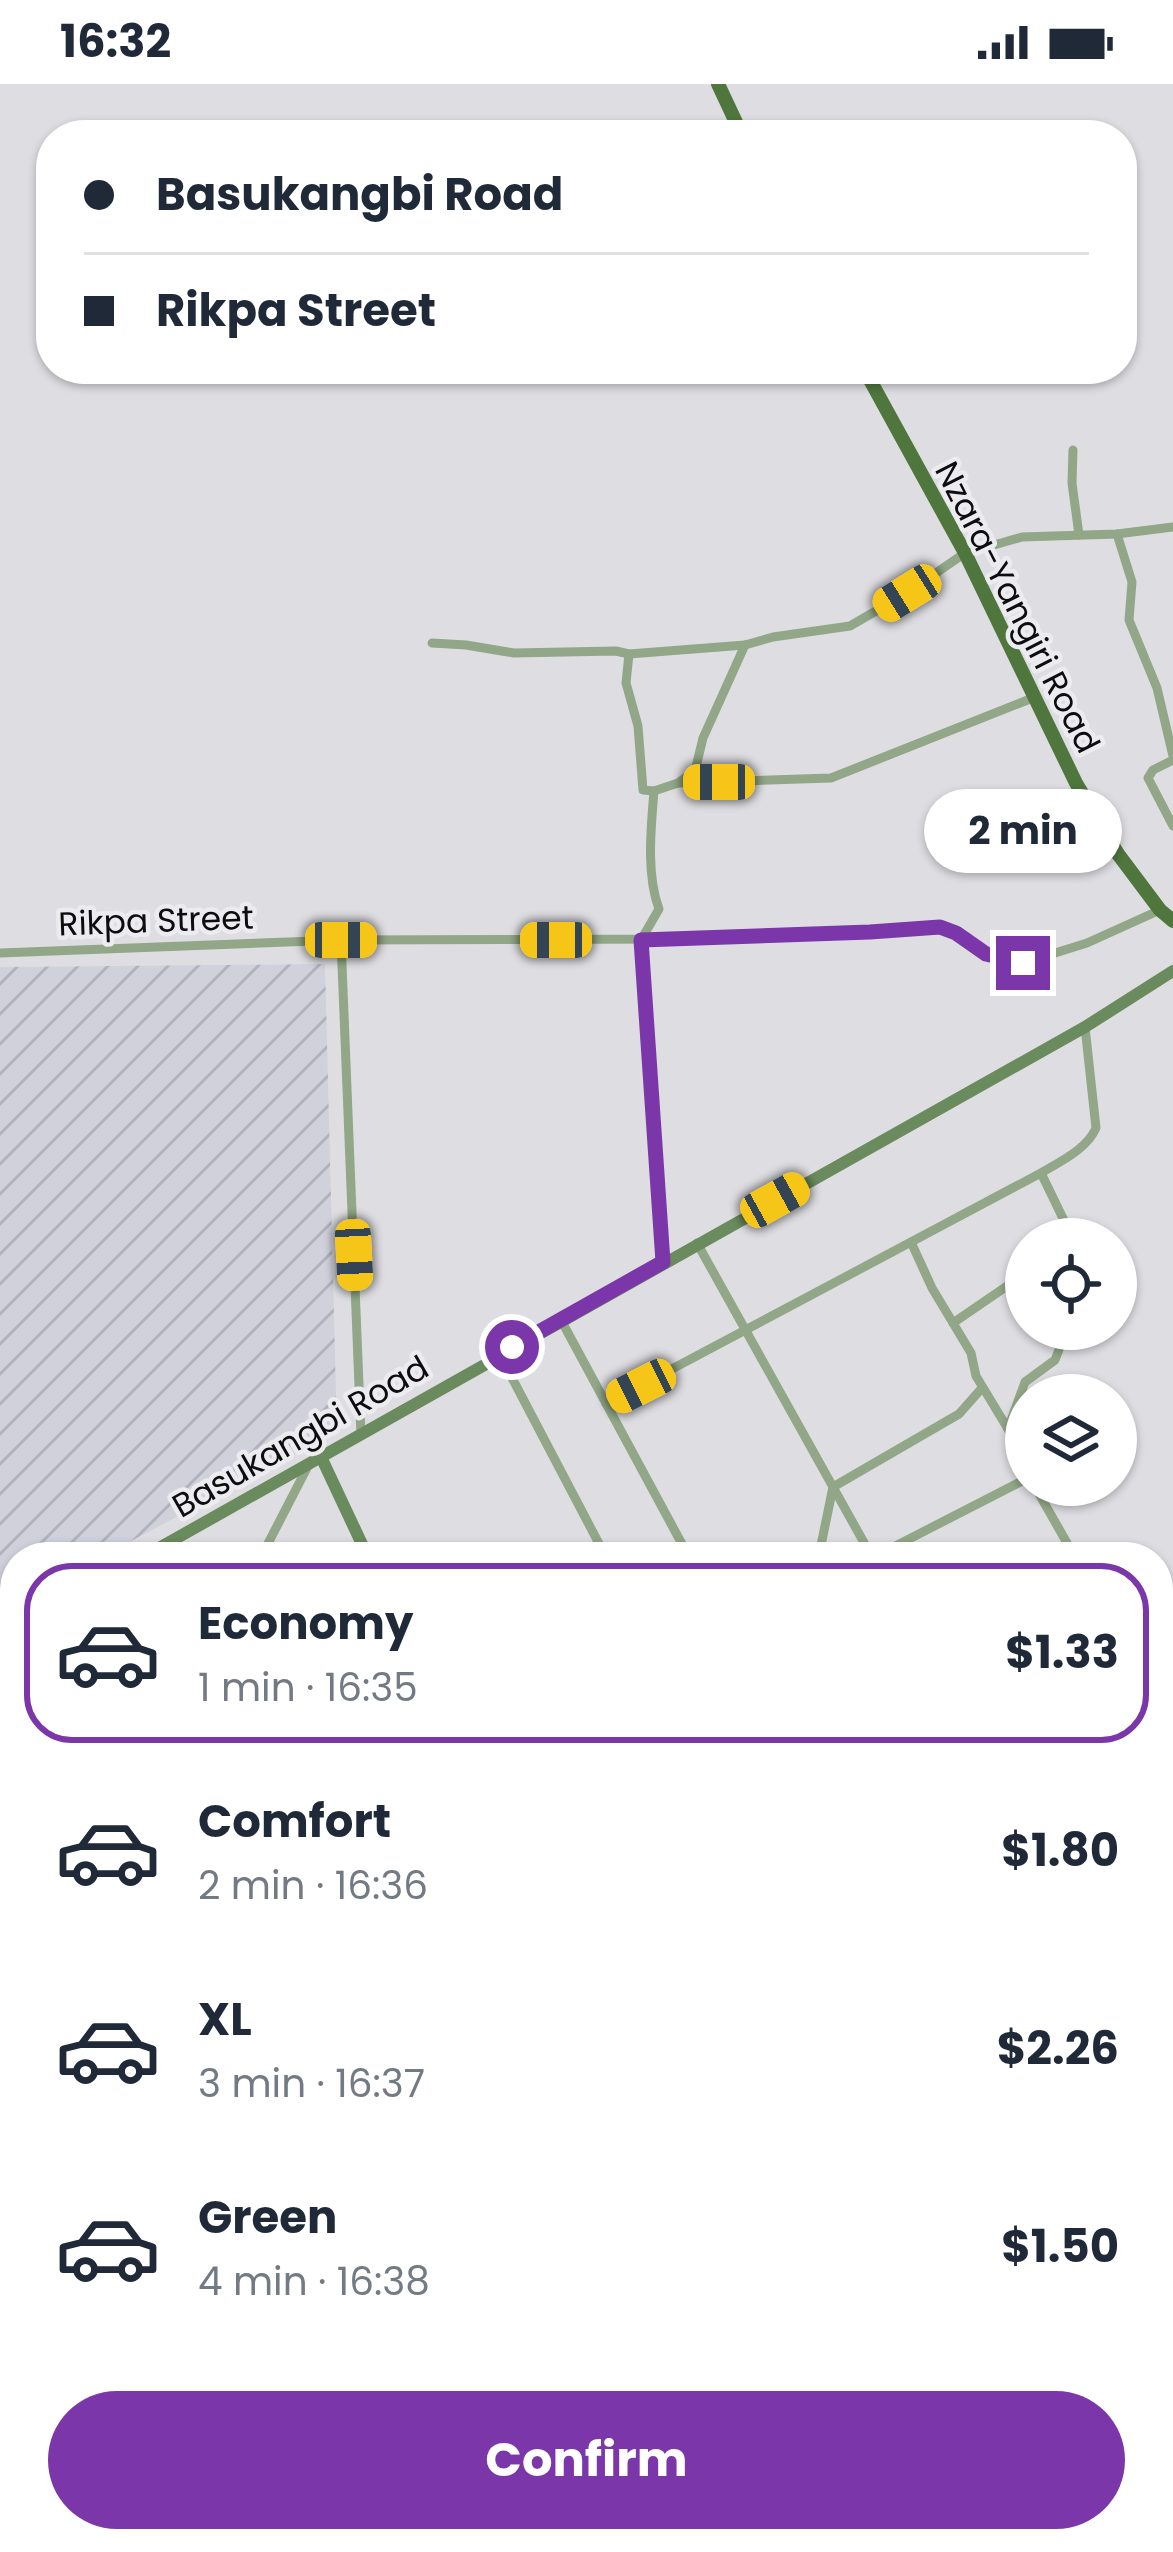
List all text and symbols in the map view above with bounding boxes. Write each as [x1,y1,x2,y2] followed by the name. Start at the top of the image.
[60,10,171,73] text: 16:32
[156,163,563,226] text: Basukangbi Road
[156,279,436,342] text: Rikpa Street
[924,453,1111,761] street label: Nzara-Yangiri Road
[867,559,947,627] car
[683,764,755,800] car
[924,789,1122,873] callout: 2 min
[968,803,1078,858] text: 2 min
[58,894,254,947] street label: Rikpa Street
[305,922,377,958] car
[520,922,592,958] car
[996,936,1050,990] route end
[735,1167,815,1233] car
[334,1218,374,1292] car
[1005,1218,1137,1506] map controls
[1005,1218,1137,1350] button: locate
[485,1320,539,1374] route start
[164,1344,437,1529] street label: Basukangbi Road
[601,1354,681,1418] car
[1005,1374,1137,1506] button: layers
[198,1592,413,1655] text: Economy
[54,1599,162,1707] icon: car
[1005,1621,1119,1684] text: $1.33
[198,1660,418,1715] text: 1 min · 16:35
[198,1790,391,1853] text: Comfort
[54,1797,162,1905] icon: car
[1001,1819,1119,1882] text: $1.80
[198,1858,428,1913] text: 2 min · 16:36
[198,1988,252,2051] text: XL
[54,1995,162,2103] icon: car
[997,2017,1119,2080] text: $2.26
[198,2056,425,2111] text: 3 min · 16:37
[198,2186,337,2249] text: Green
[54,2193,162,2301] icon: car
[1001,2215,1119,2278] text: $1.50
[198,2254,430,2309] text: 4 min · 16:38
[48,2391,1125,2529] button: Confirm

